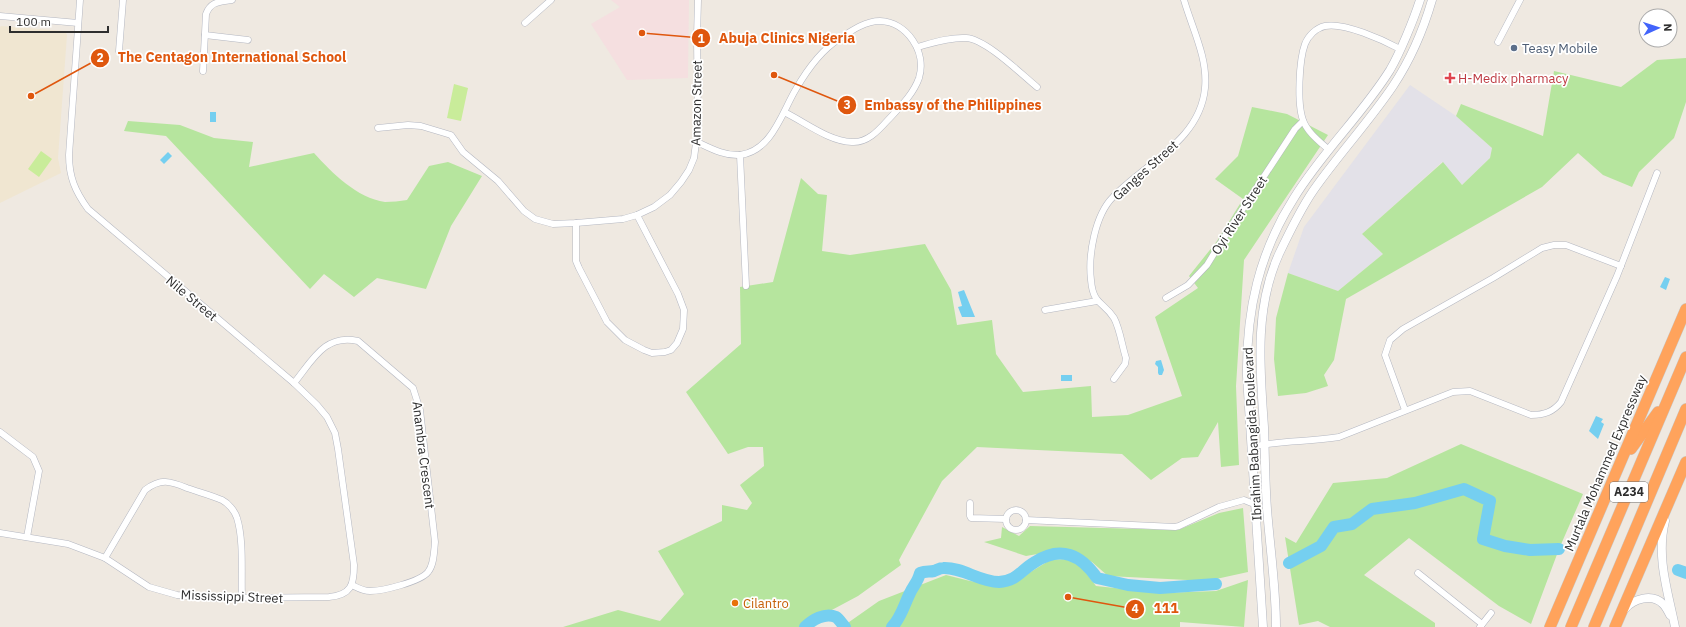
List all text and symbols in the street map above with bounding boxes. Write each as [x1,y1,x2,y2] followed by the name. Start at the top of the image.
[10,8,108,34] scale bar
[1638,8,1678,48] north arrow
[16,14,51,29] text: 100 m
[1661,23,1675,32] text: N
[691,25,864,51] callout: Abuja Clinics Nigeria
[719,29,855,47] text: Abuja Clinics Nigeria
[697,31,705,46] text: 1
[1522,40,1598,57] place label: Teasy Mobile
[1509,43,1519,53] marker: Teasy Mobile
[90,45,354,71] callout: The Centagon International School
[118,48,346,66] text: The Centagon International School
[96,50,104,65] text: 2
[687,60,706,146] street label: Amazon Street
[1458,70,1569,87] place label: H-Medix pharmacy
[1445,73,1455,83] marker: H-Medix pharmacy
[837,92,1050,118] callout: Embassy of the Philippines
[864,96,1042,114] text: Embassy of the Philippines
[843,97,851,112] text: 3
[1109,137,1182,204] street label: Ganges Street
[1208,173,1271,258] street label: Oyi River Street
[163,272,221,325] street label: Nile Street
[1239,347,1266,521] street label: Ibrahim Babangida Boulevard
[1561,372,1651,554] street label: Murtala Mohammed Expressway
[408,400,439,510] street label: Anambra Crescent
[1610,482,1648,502] road number: A234
[180,586,284,607] street label: Mississippi Street
[743,595,789,612] place label: Cilantro
[1125,596,1186,622] callout: 111
[730,598,740,608] marker: Cilantro
[1153,599,1179,617] text: 111
[1131,601,1139,616] text: 4

